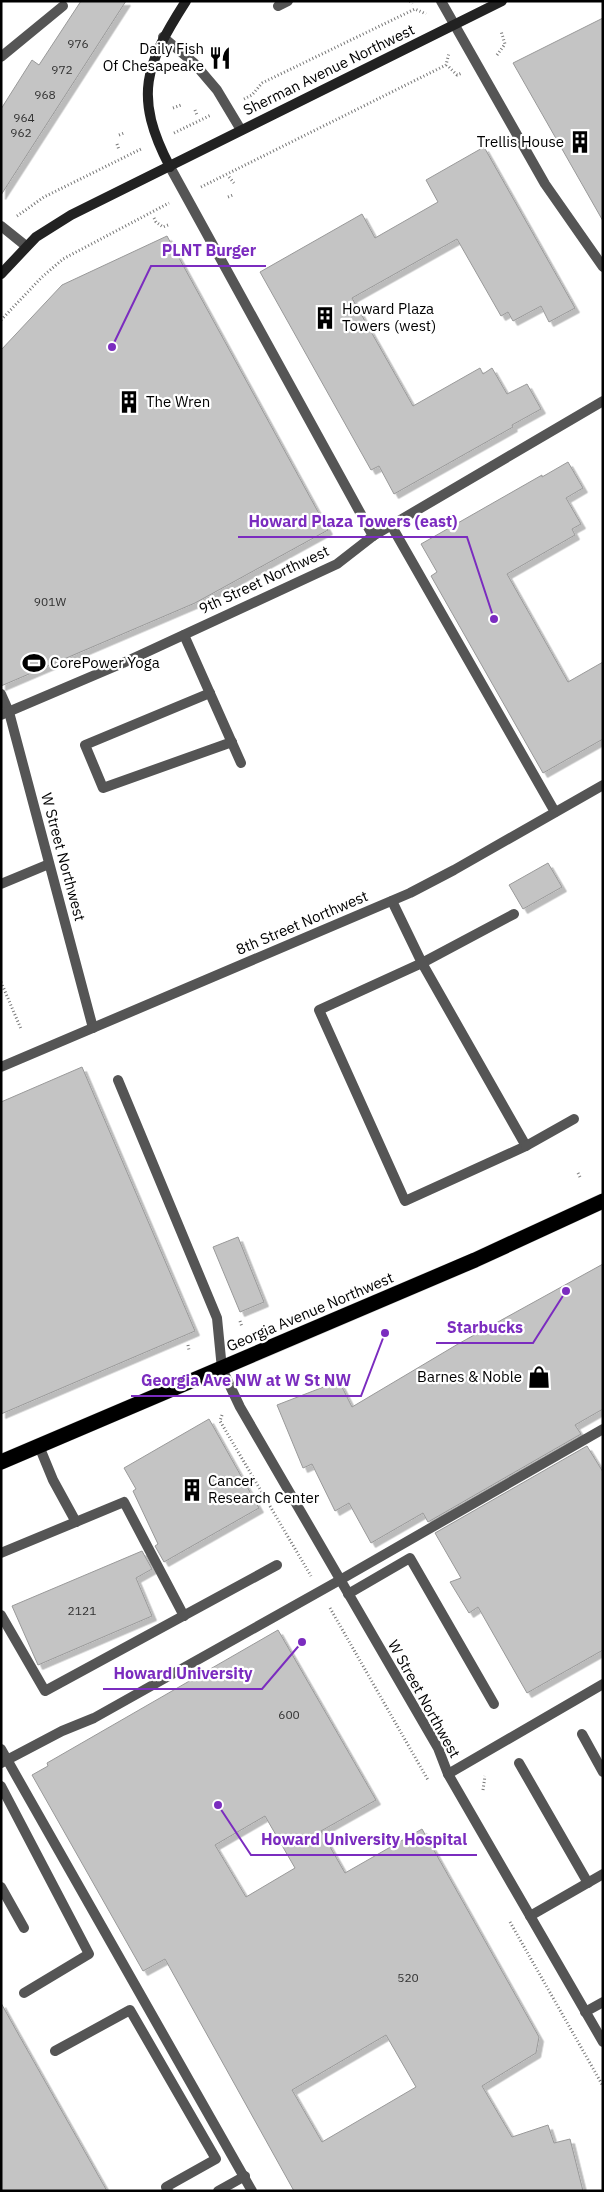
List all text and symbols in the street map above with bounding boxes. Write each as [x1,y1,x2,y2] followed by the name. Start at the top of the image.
[240,20,418,119] street label: Sherman Avenue Northwest
[67,36,89,51] house number: 976
[103,39,204,75] place label: Daily Fish Of Chesapeake
[207,45,233,71] restaurant icon: Daily Fish Of Chesapeake
[51,62,73,77] house number: 972
[34,87,56,102] house number: 968
[13,110,35,125] house number: 964
[10,125,32,140] house number: 962
[567,129,593,155] building icon: Trellis House
[477,132,564,151] place label: Trellis House
[151,235,266,266] callout: PLNT Burger
[162,240,257,260] text: PLNT Burger
[342,299,436,335] place label: Howard Plaza Towers (west)
[312,305,338,331] building icon: Howard Plaza Towers (west)
[116,389,142,415] building icon: The Wren
[146,392,210,411] place label: The Wren
[238,506,467,537] callout: Howard Plaza Towers (east)
[248,511,458,531] text: Howard Plaza Towers (east)
[196,541,332,618] street label: 9th Street Northwest
[34,594,66,609] house number: 901W
[21,650,47,676] sports icon: CorePower Yoga
[50,653,160,672] place label: CorePower Yoga
[37,791,90,923] street label: W Street Northwest
[233,886,371,959] street label: 8th Street Northwest
[223,1268,396,1355] street label: Georgia Avenue Northwest
[436,1312,533,1343] callout: Starbucks
[447,1317,523,1337] text: Starbucks
[526,1364,552,1390] shop icon: Barnes & Noble
[131,1365,361,1396] callout: Georgia Ave NW at W St NW
[417,1367,522,1386] place label: Barnes & Noble
[141,1370,351,1390] text: Georgia Ave NW at W St NW
[208,1471,320,1507] place label: Cancer Research Center
[179,1477,205,1503] building icon: Cancer Research Center
[68,1603,96,1618] house number: 2121
[384,1636,465,1761] street label: W Street Northwest
[103,1658,262,1689] callout: Howard University
[113,1663,253,1683] text: Howard University
[278,1707,300,1722] house number: 600
[251,1824,477,1855] callout: Howard University Hospital
[261,1829,467,1849] text: Howard University Hospital
[397,1970,419,1985] house number: 520

